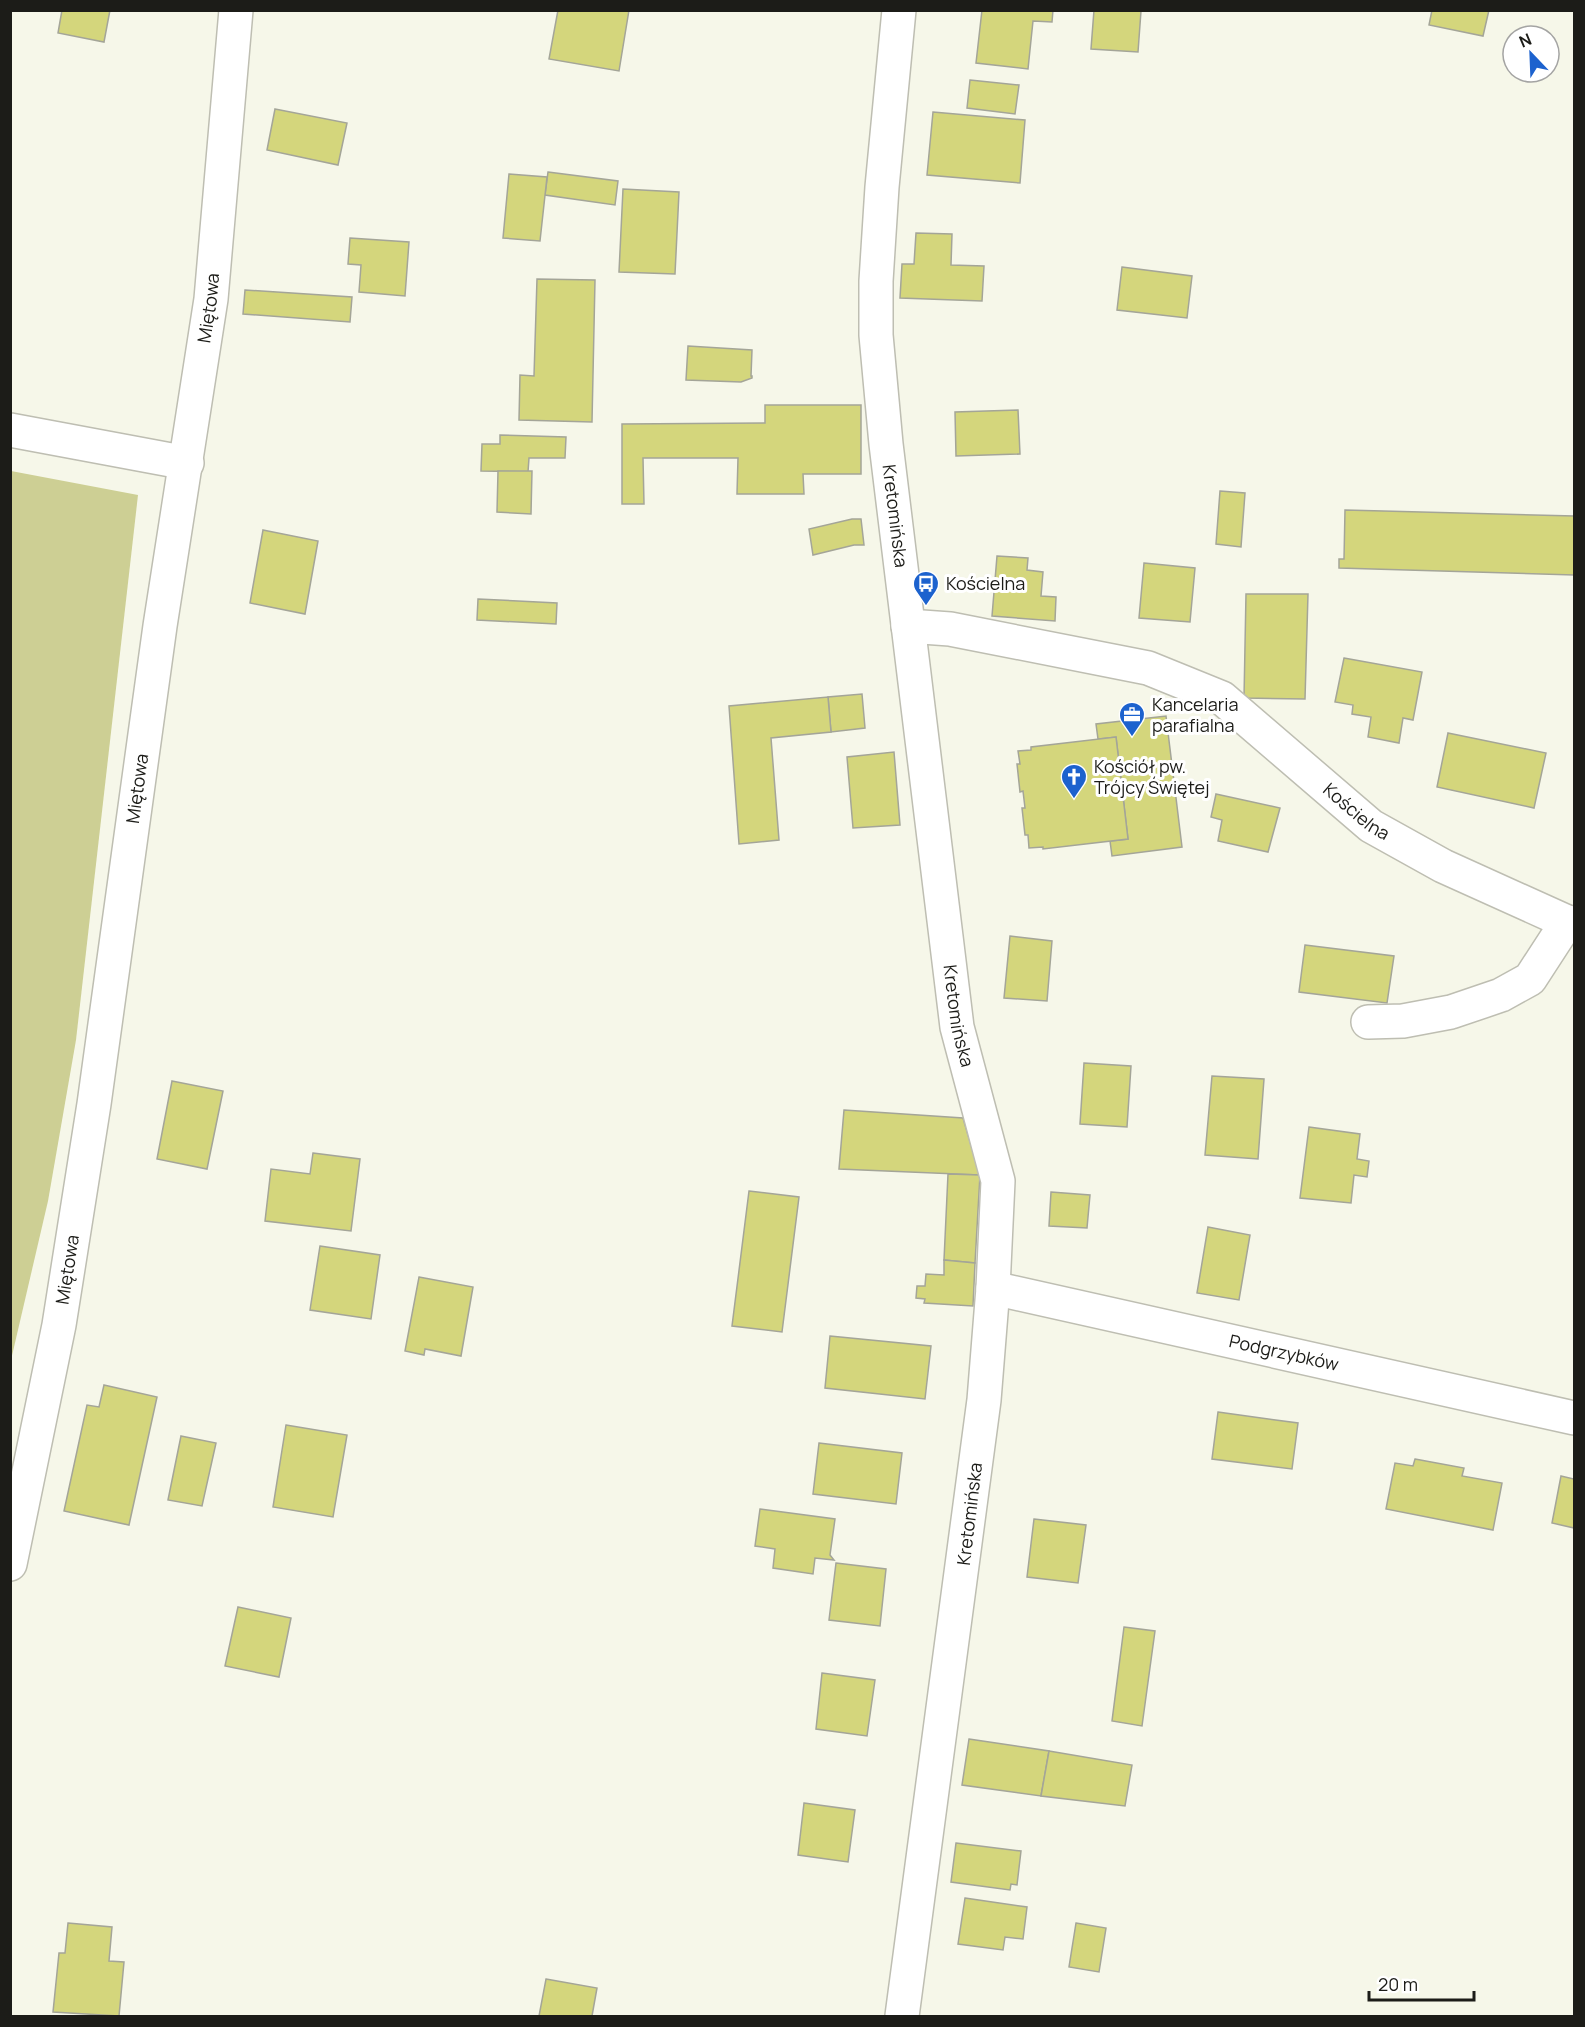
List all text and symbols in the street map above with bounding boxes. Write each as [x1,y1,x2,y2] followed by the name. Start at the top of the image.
[1501,24,1561,84] north arrow
[1516,28,1535,53] text: N
[191,272,224,345] street label: Miętowa
[878,463,914,569] street label: Kretomińska
[911,569,941,607] bus stop icon: Kościelna
[946,571,1025,595] place label: Kościelna
[1152,692,1238,737] place label: Kancelaria parafialna
[1117,700,1147,738] office icon: Kancelaria parafialna
[120,752,153,825] street label: Miętowa
[1094,754,1210,799] place label: Kościół pw. Trójcy Świętej
[1059,762,1089,800] church icon: Kościół pw. Trójcy Świętej
[1318,777,1394,845] street label: Kościelna
[939,963,980,1069] street label: Kretomińska
[49,1233,84,1306] street label: Miętowa
[1227,1328,1341,1376] street label: Podgrzybków
[951,1461,987,1567] street label: Kretomińska
[1369,1964,1474,2002] scale bar
[1378,1972,1418,1996] text: 20 m

